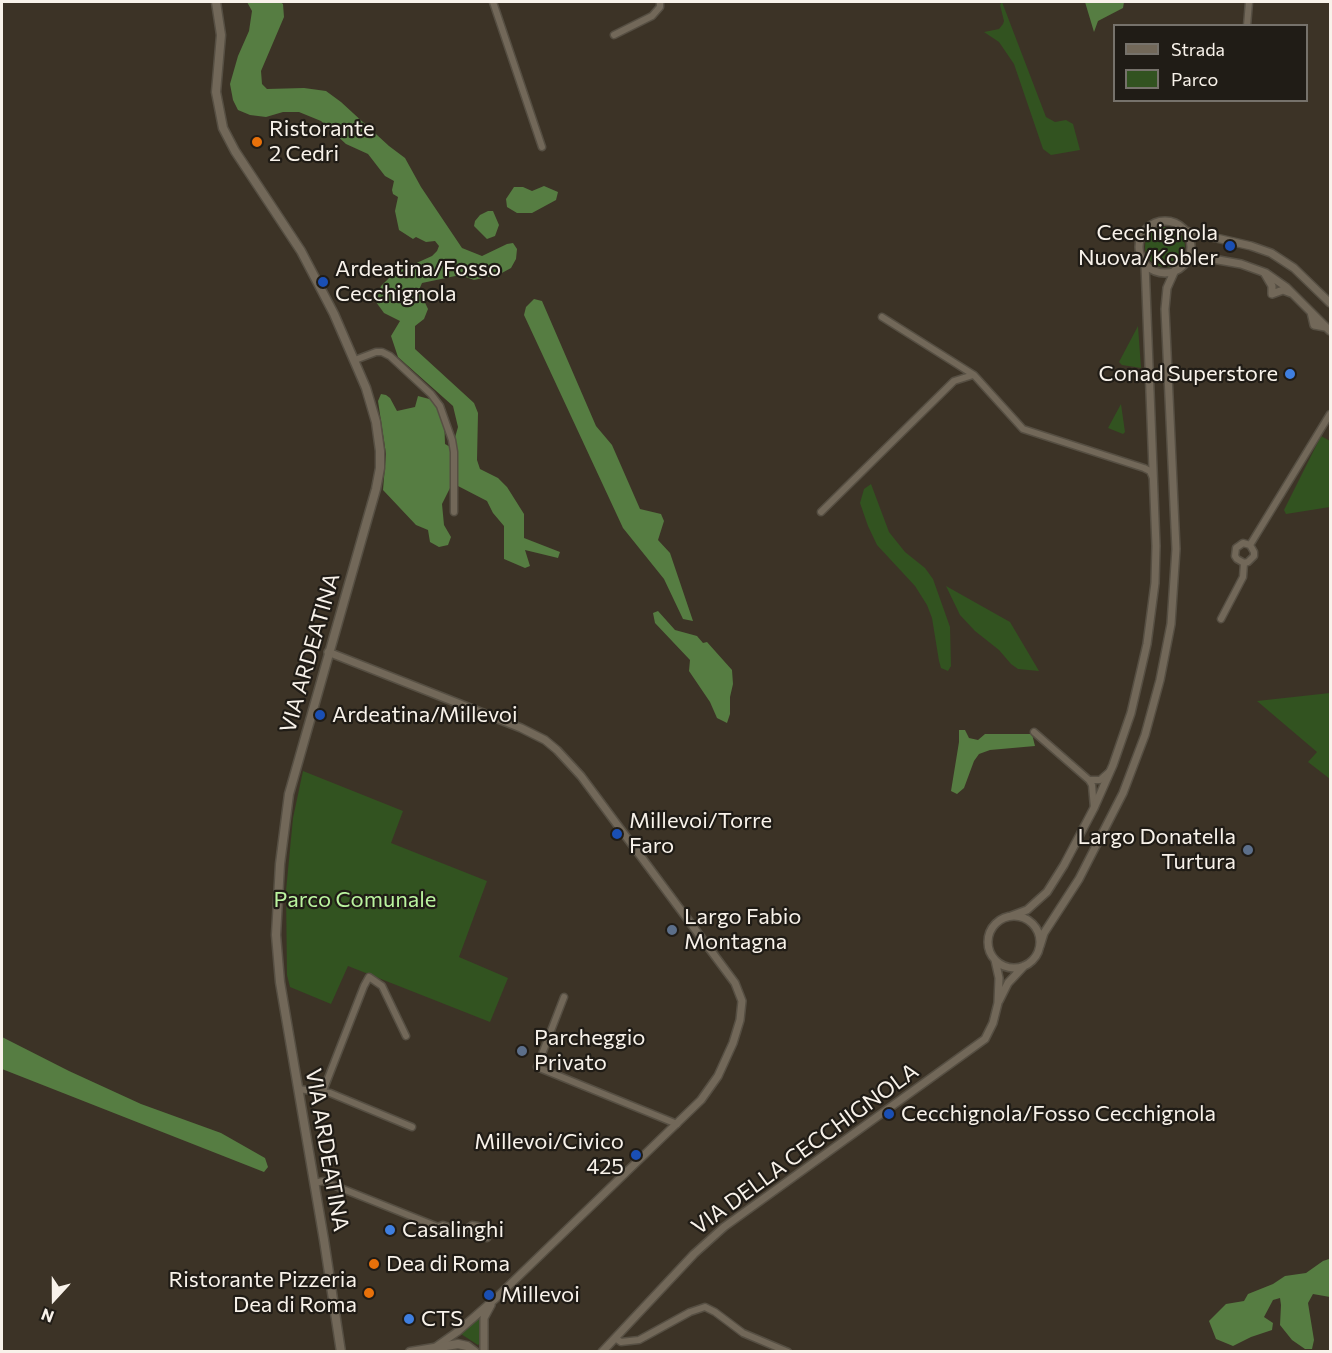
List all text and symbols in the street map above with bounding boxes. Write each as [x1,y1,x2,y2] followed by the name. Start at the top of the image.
[1113,24,1308,102] legend
[1171,38,1225,60] text: Strada
[1171,68,1218,90] text: Parco
[269,116,374,168] place label: Ristorante 2 Cedri
[250,135,264,149] marker: Ristorante 2 Cedri
[1078,220,1218,272] place label: Cecchignola Nuova/Kobler
[1223,239,1237,253] marker: Cecchignola Nuova/Kobler
[335,256,501,308] place label: Ardeatina/Fosso Cecchignola
[316,275,330,289] marker: Ardeatina/Fosso Cecchignola
[1099,361,1278,387] place label: Conad Superstore
[1283,367,1297,381] marker: Conad Superstore
[275,570,345,736] street label: VIA ARDEATINA
[332,702,518,728] place label: Ardeatina/Millevoi
[313,708,327,722] marker: Ardeatina/Millevoi
[629,808,772,860] place label: Millevoi/Torre Faro
[1077,824,1236,876] place label: Largo Donatella Turtura
[610,827,624,841] marker: Millevoi/Torre Faro
[1241,843,1255,857] marker: Largo Donatella Turtura
[274,887,436,913] park label: Parco Comunale
[684,904,801,956] place label: Largo Fabio Montagna
[665,923,679,937] marker: Largo Fabio Montagna
[534,1025,645,1076] place label: Parcheggio Privato
[515,1044,529,1058] marker: Parcheggio Privato
[686,1058,924,1240] street label: VIA DELLA CECCHIGNOLA
[300,1066,354,1234] street label: VIA ARDEATINA
[901,1101,1216,1127] place label: Cecchignola/Fosso Cecchignola
[882,1107,896,1121] marker: Cecchignola/Fosso Cecchignola
[474,1129,624,1180] place label: Millevoi/Civico 425
[629,1148,643,1162] marker: Millevoi/Civico 425
[402,1217,504,1243] place label: Casalinghi
[383,1223,397,1237] marker: Casalinghi
[386,1251,510,1277] place label: Dea di Roma
[367,1257,381,1271] marker: Dea di Roma
[168,1267,357,1318] place label: Ristorante Pizzeria Dea di Roma
[24,1269,84,1329] north arrow
[501,1282,580,1308] place label: Millevoi
[362,1286,376,1300] marker: Ristorante Pizzeria Dea di Roma
[482,1288,496,1302] marker: Millevoi
[38,1305,56,1327] text: N
[421,1306,463,1332] place label: CTS
[402,1312,416,1326] marker: CTS

